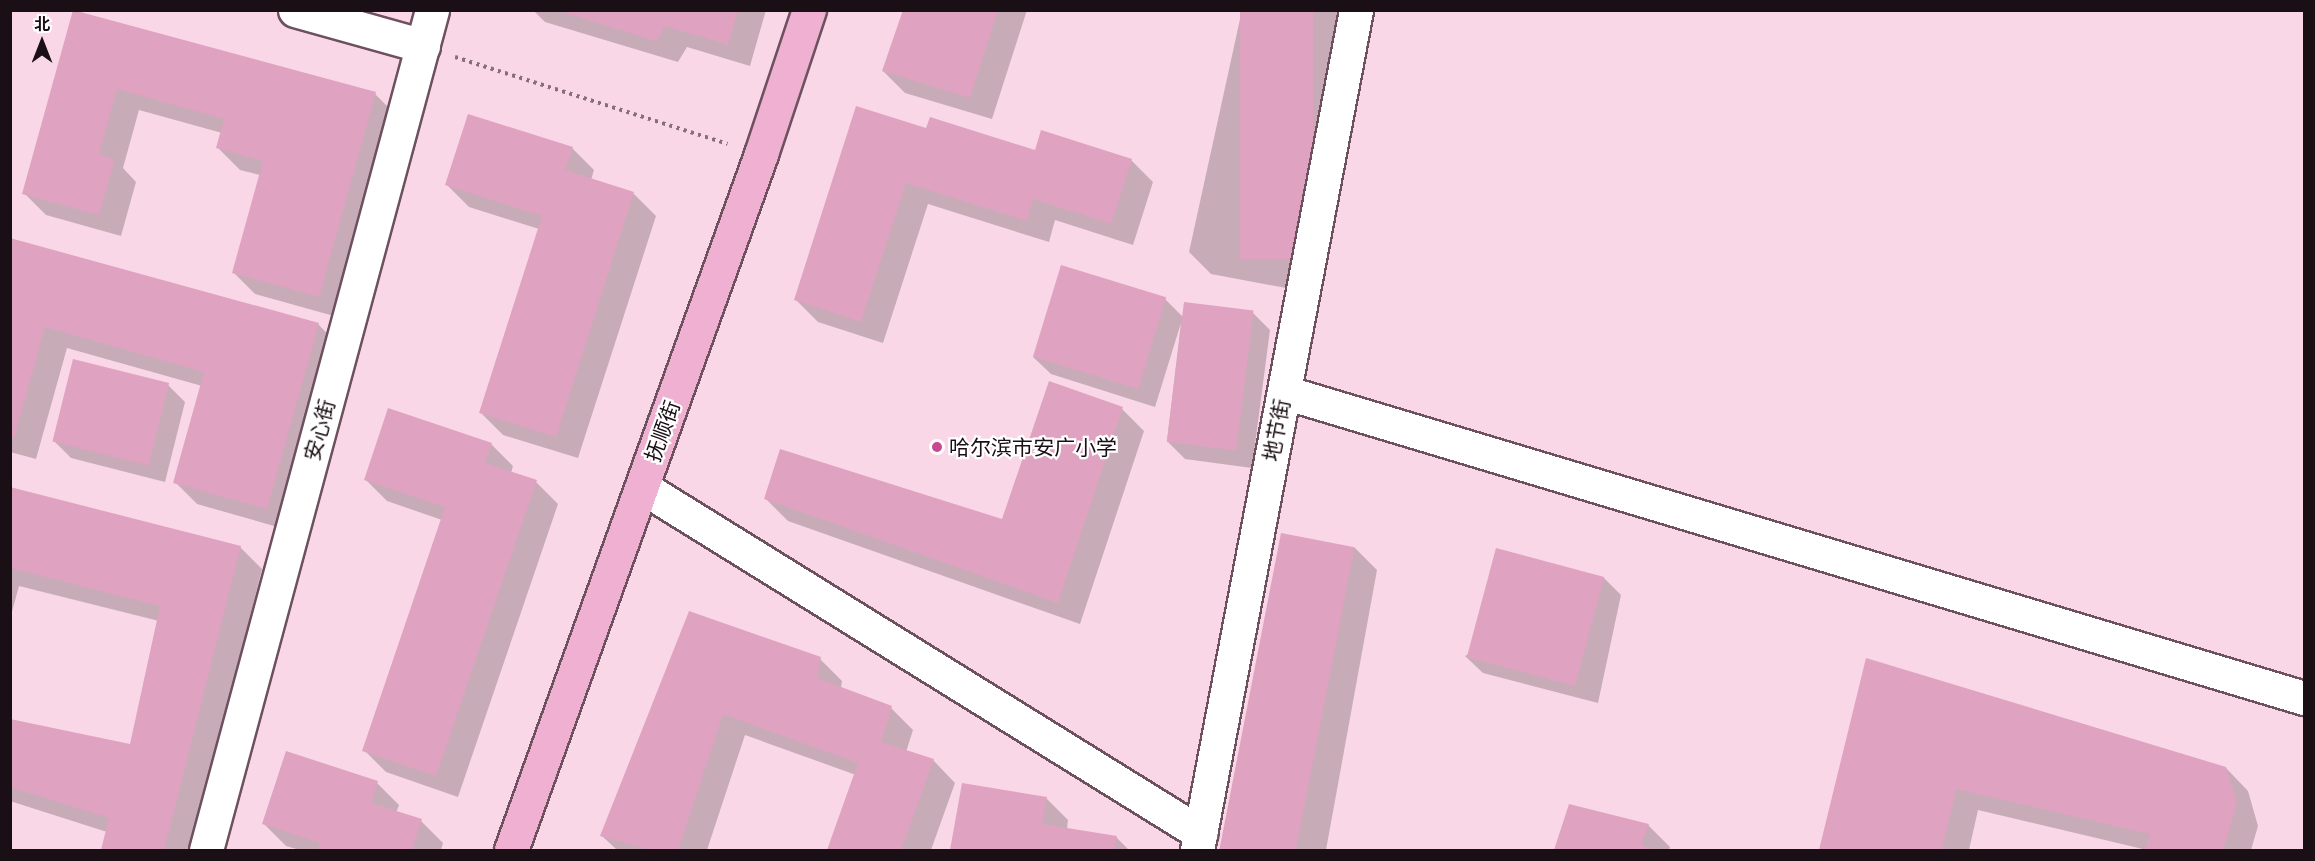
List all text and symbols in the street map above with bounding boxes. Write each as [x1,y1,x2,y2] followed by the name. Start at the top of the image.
[12,12,72,72] north arrow
[34,14,50,33] text: 北
[299,396,339,464] street label: 安心街
[639,397,685,465] street label: 抚顺街
[1258,397,1294,463] street label: 地节街
[949,434,1117,460] place label: 哈尔滨市安广小学
[930,440,944,454] marker: 哈尔滨市安广小学

